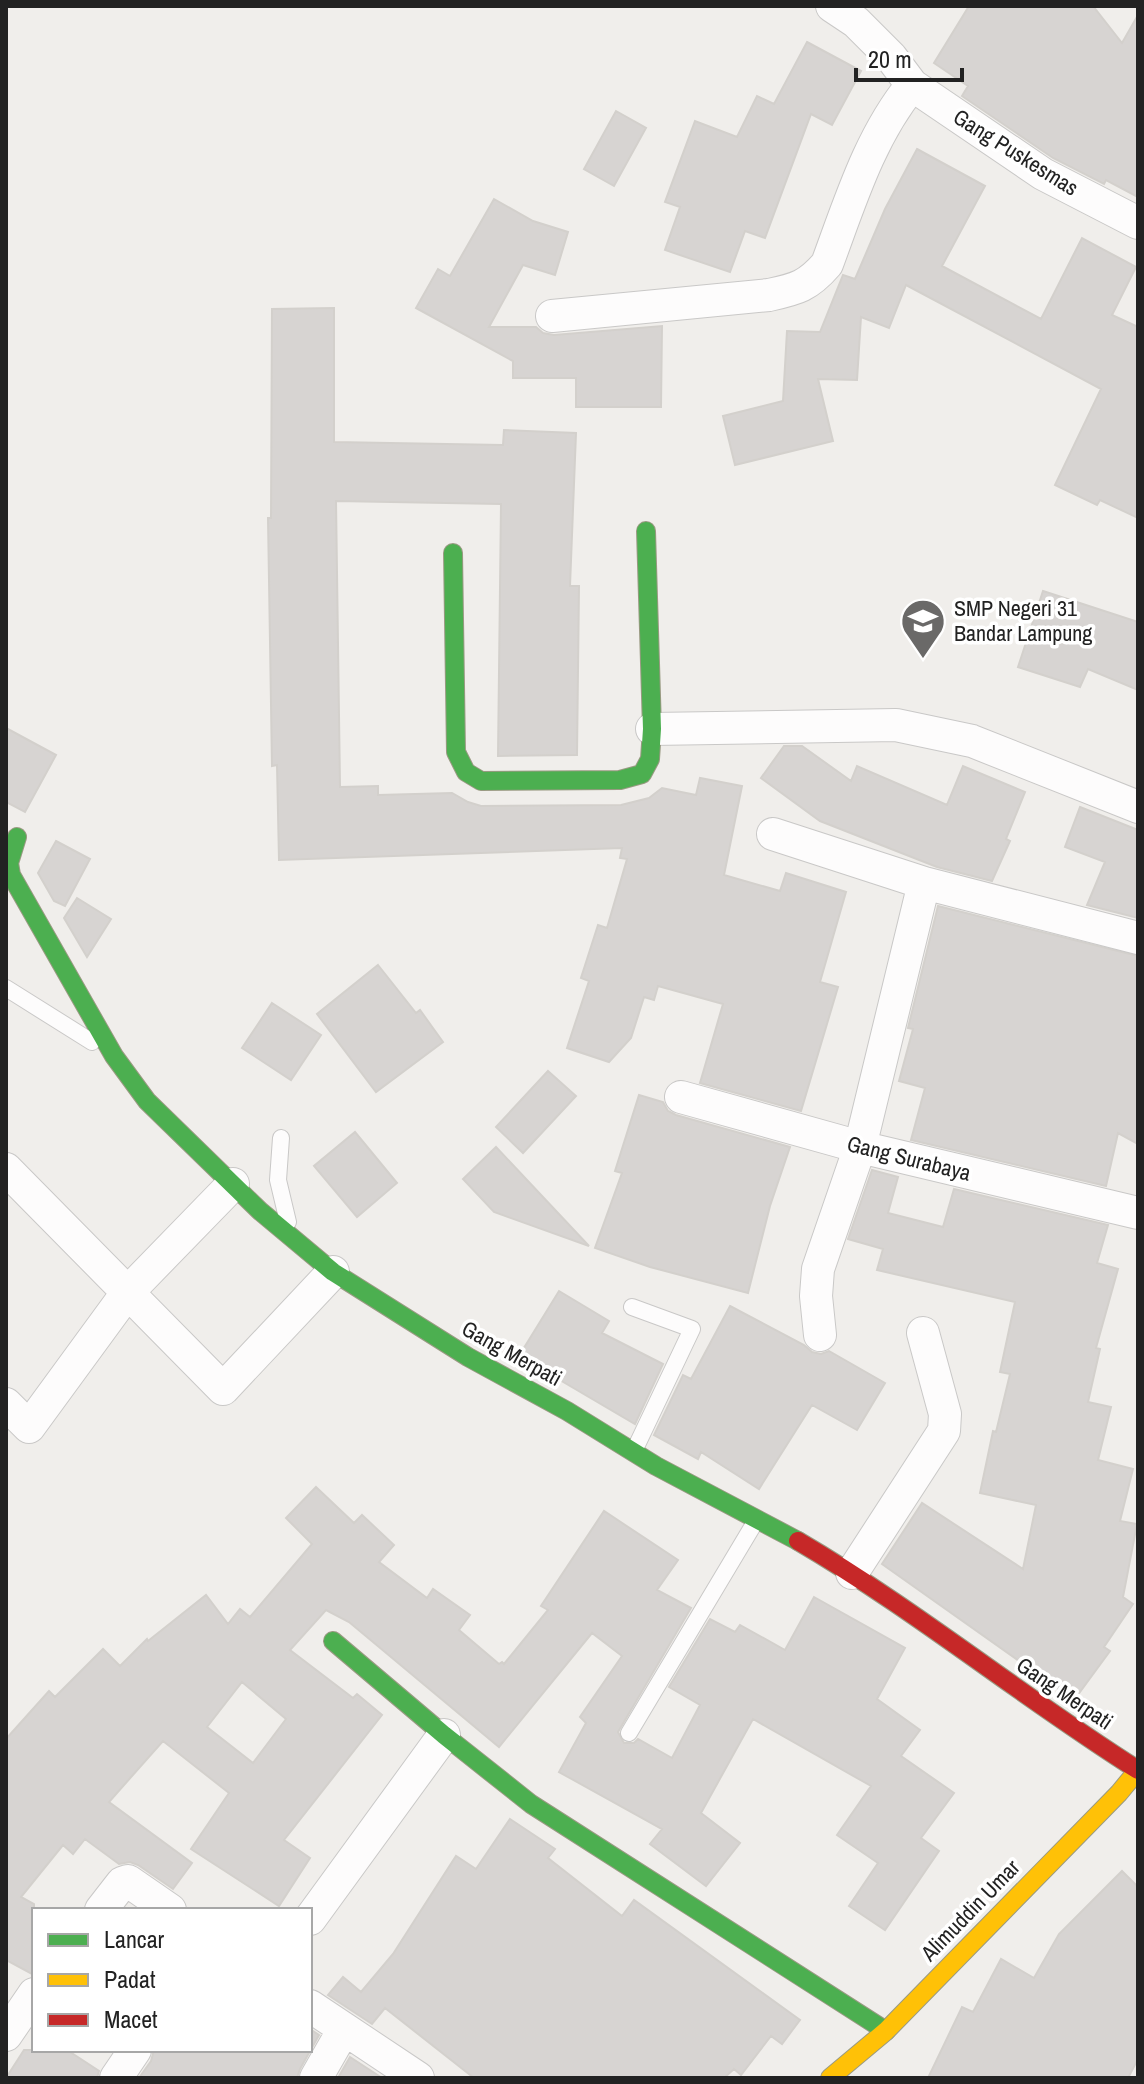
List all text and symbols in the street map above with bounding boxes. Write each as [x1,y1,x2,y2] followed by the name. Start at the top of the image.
[856,32,962,82] scale bar
[868,43,912,75] text: 20 m
[948,102,1084,202] street label: Gang Puskesmas
[954,593,1092,648] place label: SMP Negeri 31 Bandar Lampung
[899,597,947,660] school or university icon: SMP Negeri 31 Bandar Lampung
[844,1128,974,1188] street label: Gang Surabaya
[456,1313,568,1393] street label: Gang Merpati
[1011,1650,1119,1736] street label: Gang Merpati
[913,1853,1026,1968] street label: Alimuddin Umar
[32,1908,312,2052] legend
[104,1923,165,1955] text: Lancar
[104,1963,156,1995] text: Padat
[104,2003,158,2035] text: Macet

